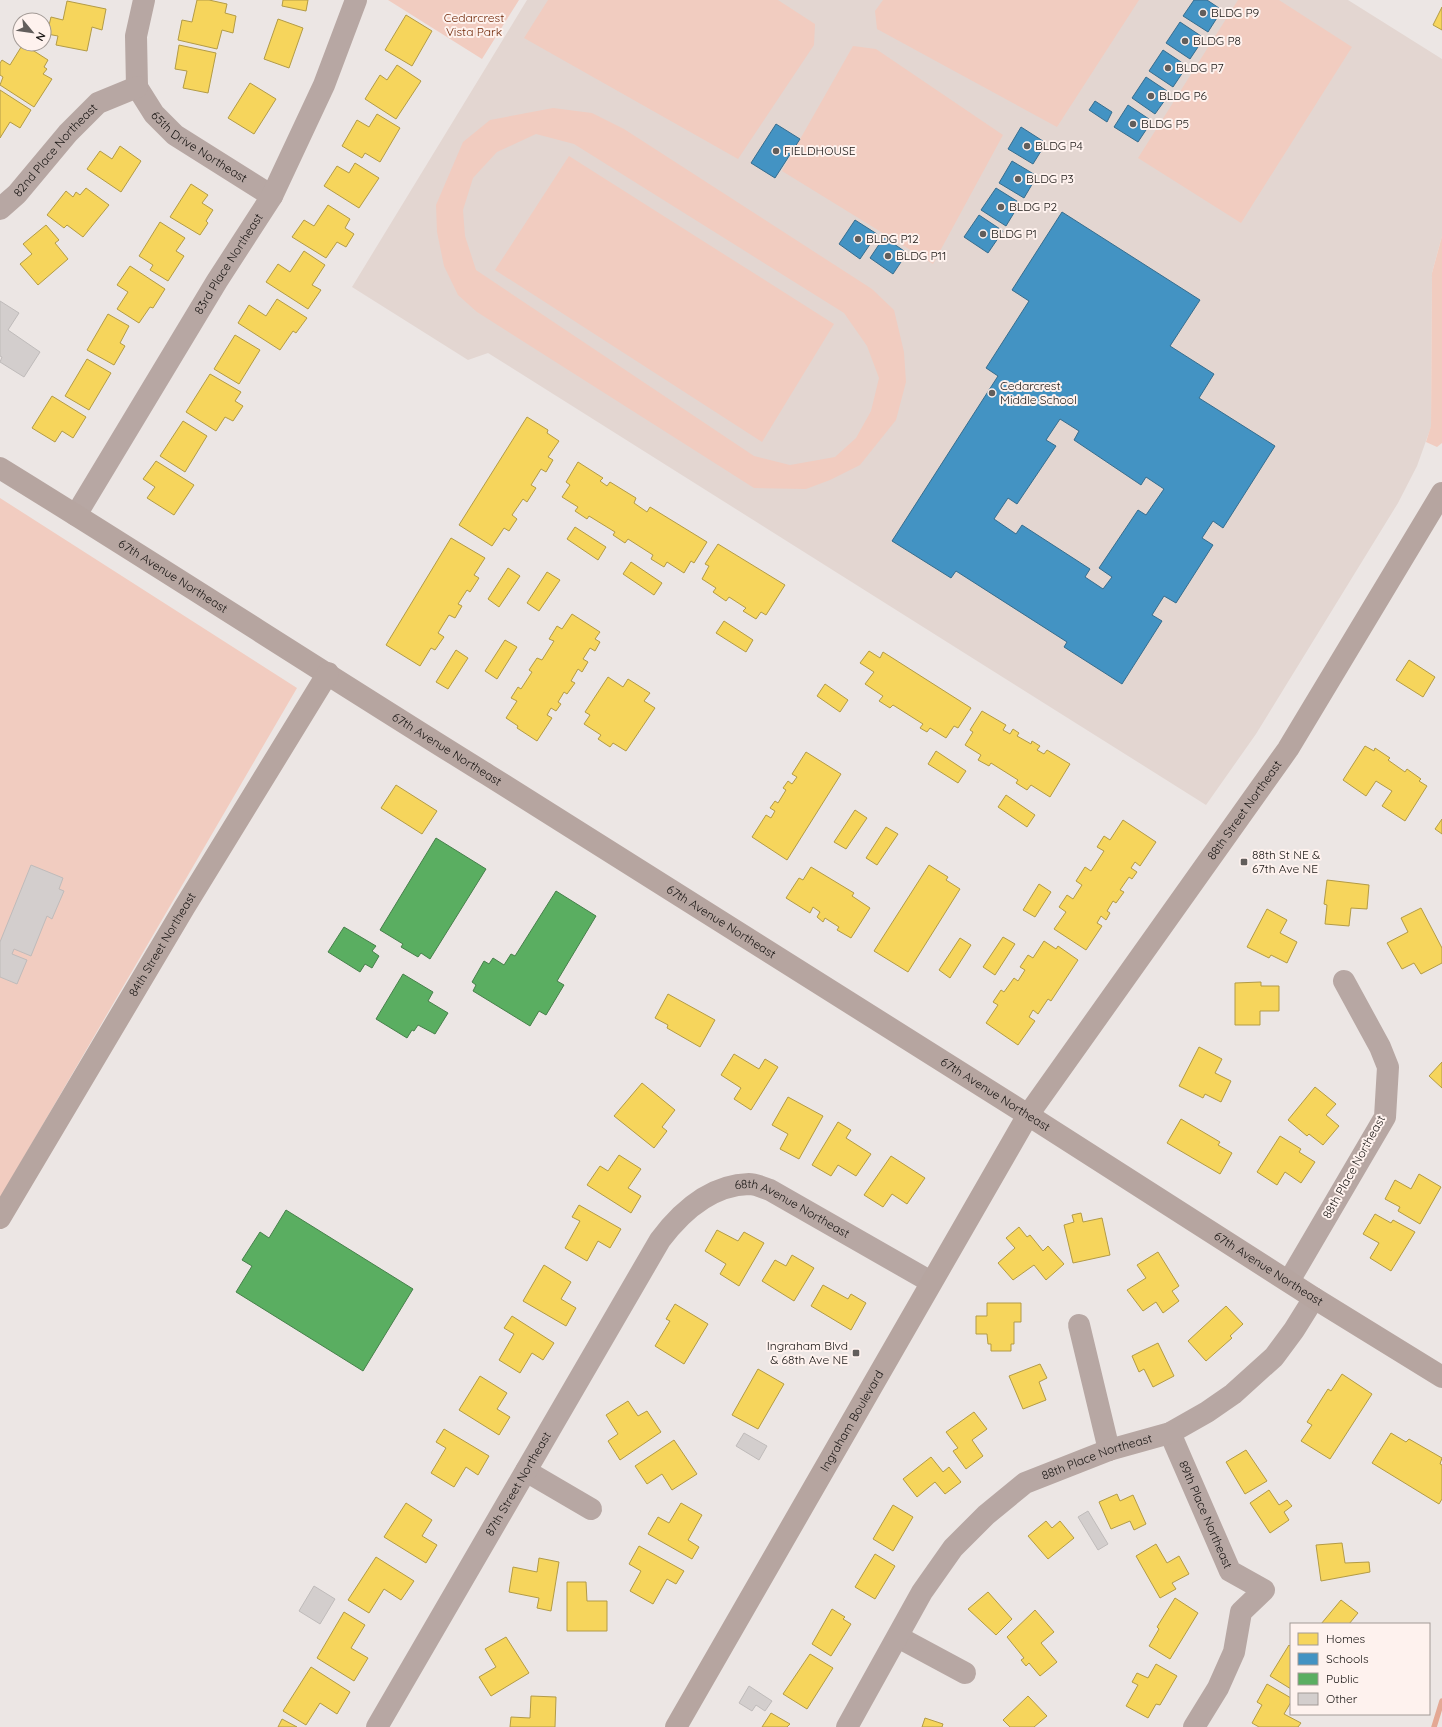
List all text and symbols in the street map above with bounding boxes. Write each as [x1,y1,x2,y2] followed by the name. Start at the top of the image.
[1211,5,1260,20] place label: BLDG P9
[1198,8,1208,18] marker: BLDG P9
[444,10,504,39] park label: Cedarcrest Vista Park
[12,12,52,52] north arrow
[33,30,49,44] text: N
[1193,33,1241,48] place label: BLDG P8
[1180,36,1190,46] marker: BLDG P8
[1176,60,1224,75] place label: BLDG P7
[1163,63,1173,73] marker: BLDG P7
[1159,88,1208,103] place label: BLDG P6
[1146,91,1156,101] marker: BLDG P6
[10,100,100,200] street label: 82nd Place Northeast
[148,107,250,186] street label: 65th Drive Northeast
[1141,116,1189,131] place label: BLDG P5
[1128,119,1138,129] marker: BLDG P5
[1035,138,1083,153] place label: BLDG P4
[1022,141,1032,151] marker: BLDG P4
[784,143,856,158] place label: FIELDHOUSE
[771,146,781,156] marker: FIELDHOUSE
[1026,171,1074,186] place label: BLDG P3
[1013,174,1023,184] marker: BLDG P3
[1009,199,1058,214] place label: BLDG P2
[996,202,1006,212] marker: BLDG P2
[191,210,266,317] street label: 83rd Place Northeast
[991,226,1037,241] place label: BLDG P1
[978,229,988,239] marker: BLDG P1
[866,231,919,246] place label: BLDG P12
[853,234,863,244] marker: BLDG P12
[896,248,946,263] place label: BLDG P11
[883,251,893,261] marker: BLDG P11
[1000,378,1077,407] place label: Cedarcrest Middle School
[987,388,997,398] marker: Cedarcrest Middle School
[116,536,231,616] street label: 67th Avenue Northeast
[389,709,505,789] street label: 67th Avenue Northeast
[1204,757,1285,863] street label: 88th Street Northeast
[1252,847,1320,876] place label: 88th St NE & 67th Ave NE
[1239,857,1249,867] marker: 88th St NE & 67th Ave NE
[664,881,779,961] street label: 67th Avenue Northeast
[125,890,199,999] street label: 84th Street Northeast
[938,1054,1053,1134] street label: 67th Avenue Northeast
[1319,1112,1388,1221] street label: 88th Place Northeast
[733,1176,852,1241] street label: 68th Avenue Northeast
[1211,1228,1326,1309] street label: 67th Avenue Northeast
[767,1338,848,1367] place label: Ingraham Blvd & 68th Ave NE
[851,1348,861,1358] marker: Ingraham Blvd & 68th Ave NE
[817,1368,887,1474] street label: Ingraham Boulevard
[482,1429,554,1539] street label: 87th Street Northeast
[1039,1430,1154,1483] street label: 88th Place Northeast
[1176,1458,1236,1571] street label: 89th Place Northeast
[1290,1623,1430,1715] legend
[1326,1631,1366,1646] text: Homes
[1326,1651,1369,1666] text: Schools
[1326,1671,1359,1686] text: Public
[1326,1691,1358,1706] text: Other

